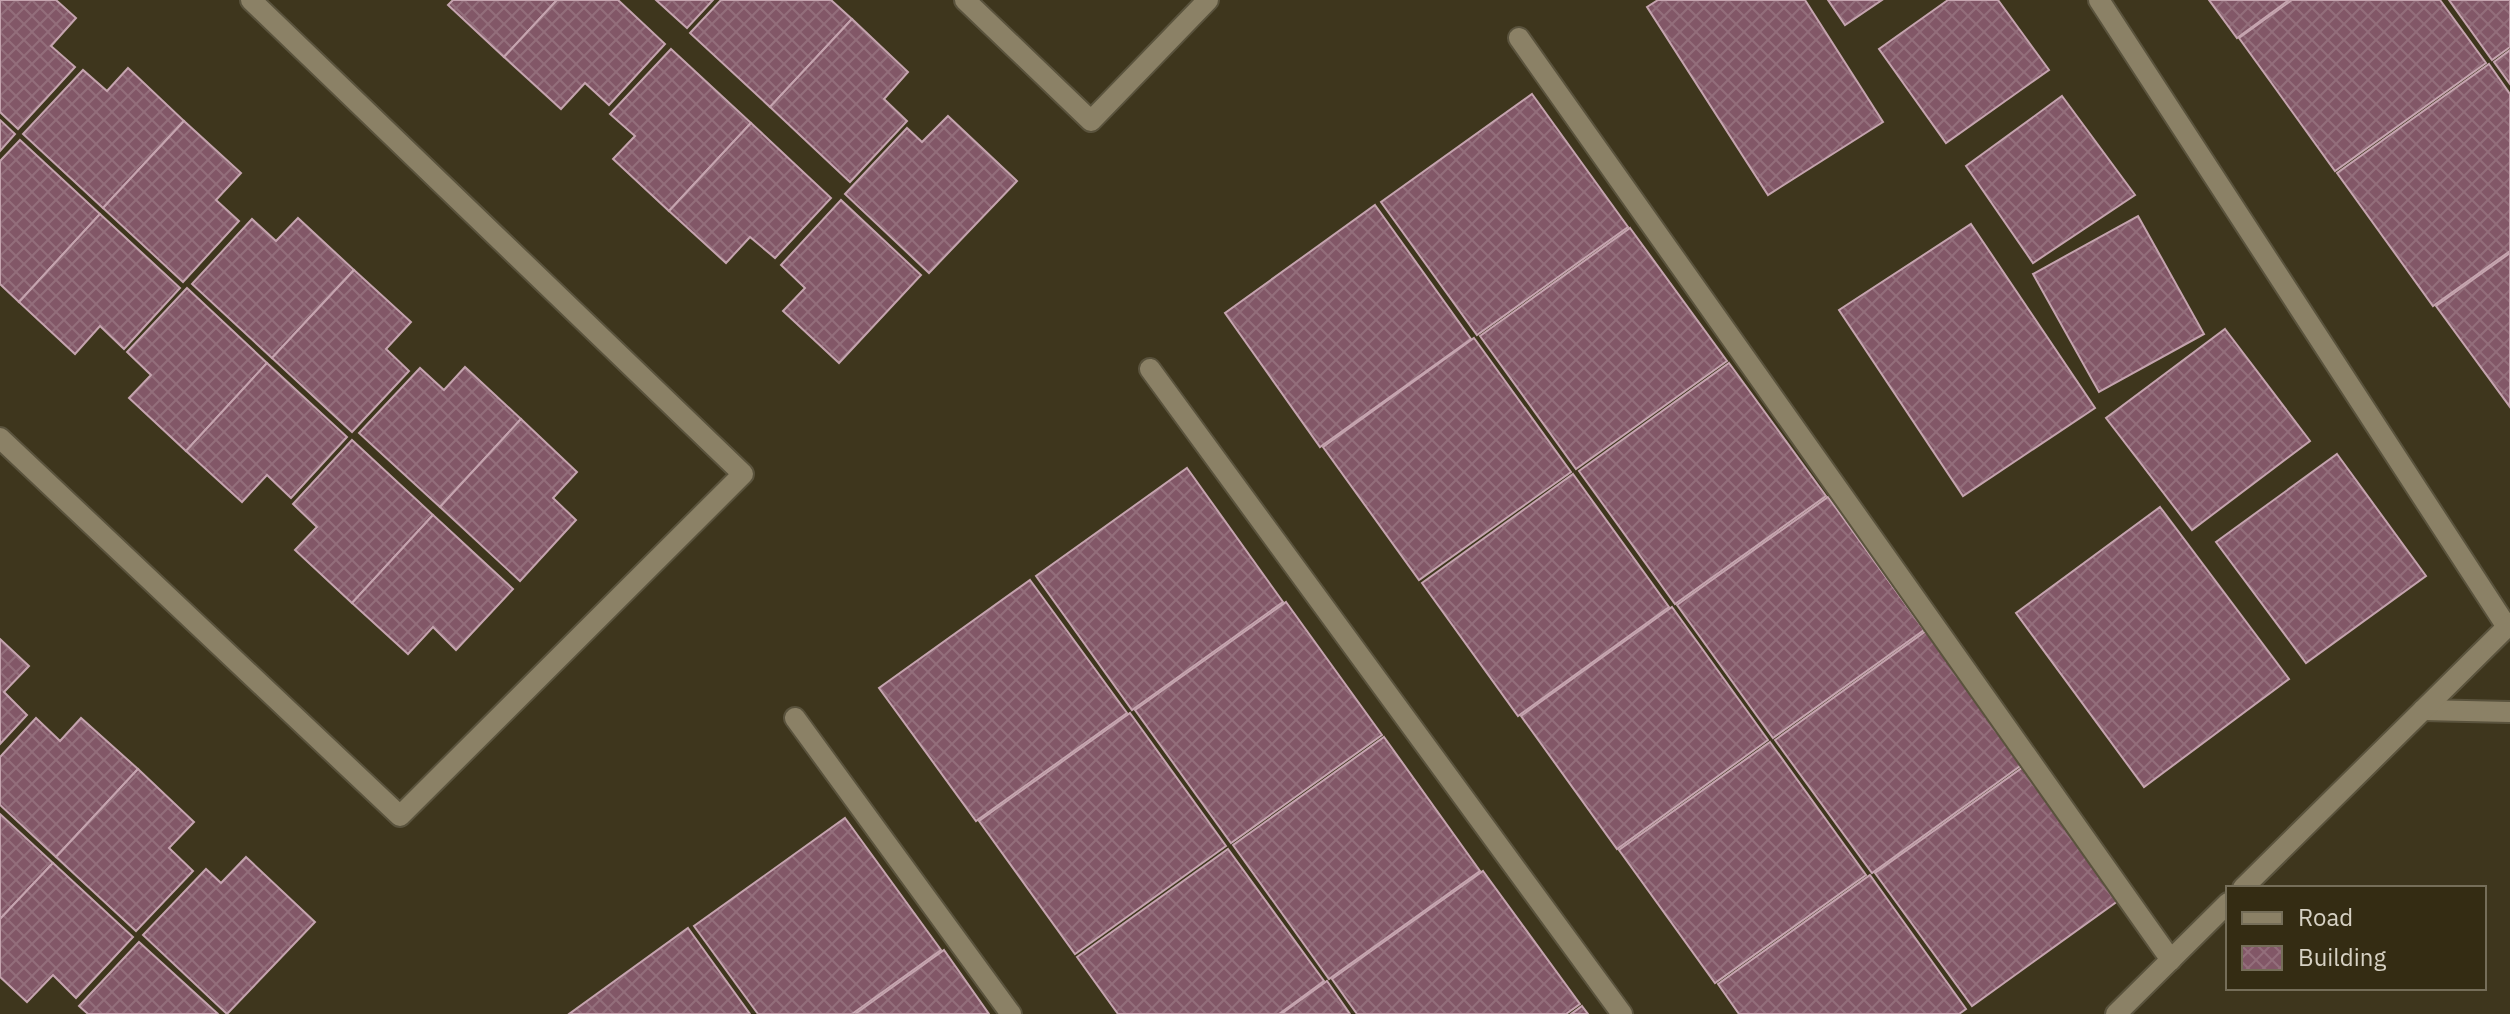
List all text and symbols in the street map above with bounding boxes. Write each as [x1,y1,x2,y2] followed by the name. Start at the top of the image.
[2226,886,2486,990] legend
[2298,901,2353,933] text: Road
[2298,941,2386,973] text: Building

